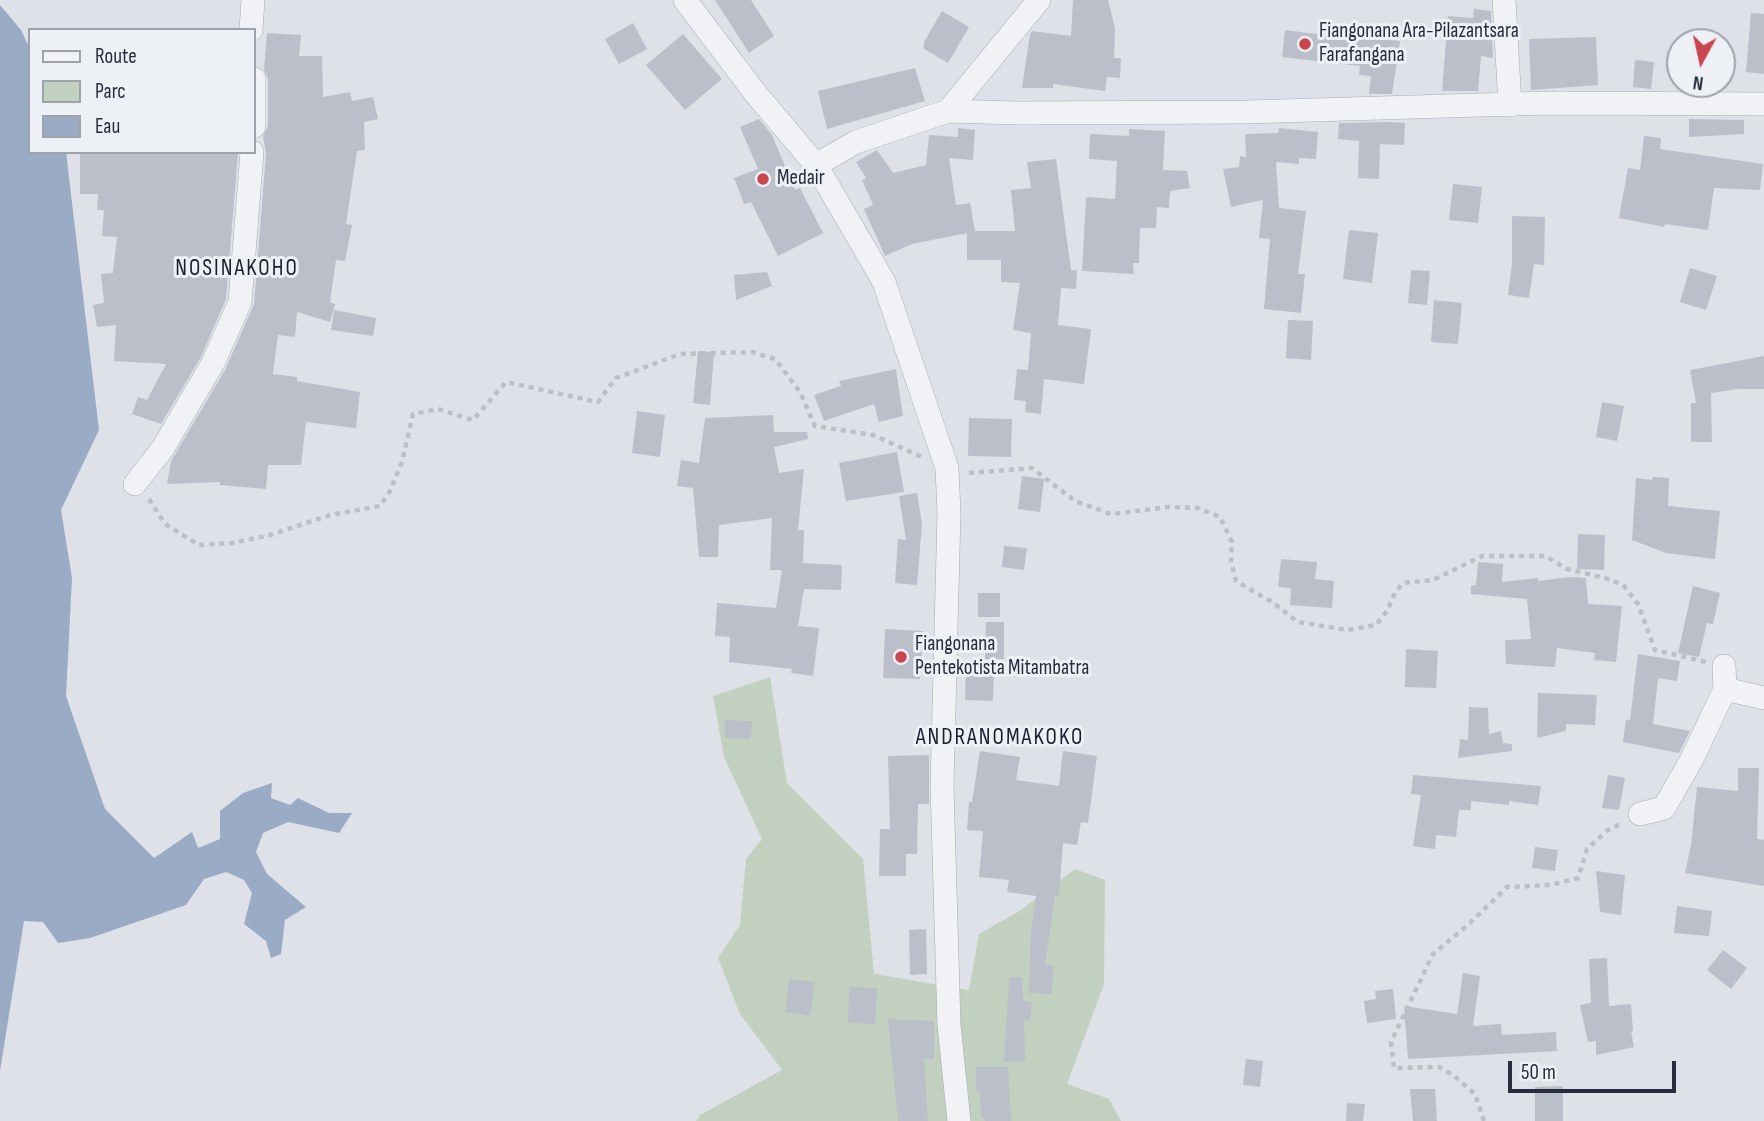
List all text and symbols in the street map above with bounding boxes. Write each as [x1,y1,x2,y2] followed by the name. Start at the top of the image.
[1319,19,1519,69] place label: Fiangonana Ara-Pilazantsara Farafangana
[28,28,256,154] legend
[1666,28,1736,98] north arrow
[1297,36,1313,52] marker: Fiangonana Ara-Pilazantsara Farafangana
[95,44,137,69] text: Route
[1692,70,1705,94] text: N
[95,79,126,104] text: Parc
[95,114,120,139] text: Eau
[777,166,825,192] place label: Medair
[755,171,771,187] marker: Medair
[177,255,297,283] district label: NOSINAKOHO
[915,632,1089,682] place label: Fiangonana Pentekotista Mitambatra
[893,649,909,665] marker: Fiangonana Pentekotista Mitambatra
[917,724,1083,752] district label: ANDRANOMAKOKO
[1512,1048,1680,1092] scale bar
[1521,1060,1556,1085] text: 50 m

